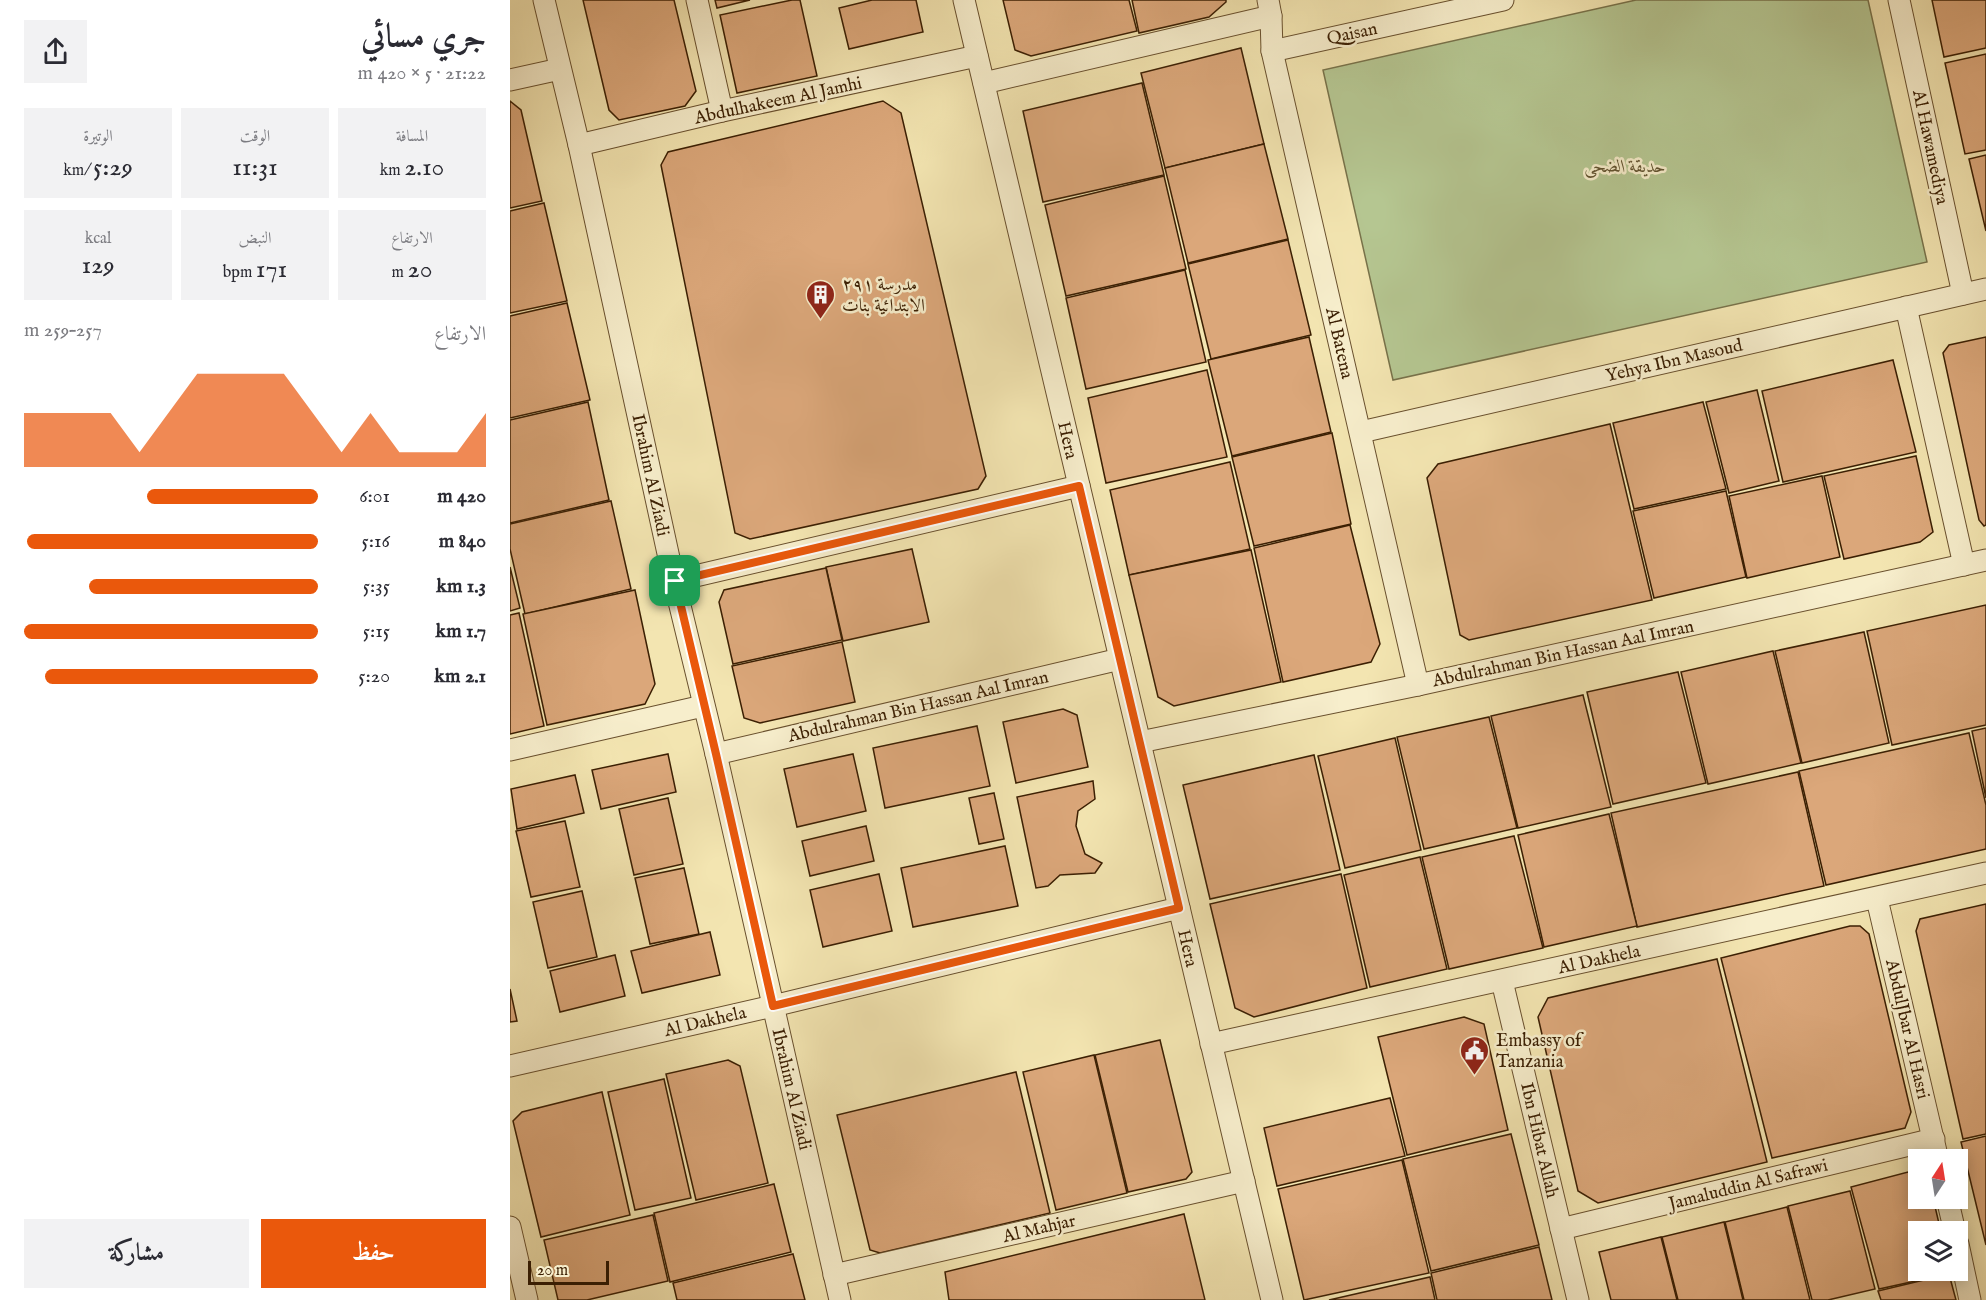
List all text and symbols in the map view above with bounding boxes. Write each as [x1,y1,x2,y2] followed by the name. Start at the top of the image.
[361,17,486,59] text: جري مسائي
[1325,18,1380,51] street label: Qaisan
[24,20,87,83] button: share
[358,61,486,86] text: 21:22 · 5 × 420 m
[691,72,864,131] street label: Abdulhakeem Al Jamhi
[1906,87,1953,207] street label: Al Hawamediya
[83,127,113,147] text: الوتيرة
[240,127,270,147] text: الوقت
[396,127,428,147] text: المسافة
[93,151,133,184] text: 5:29
[232,151,278,184] text: 11:31
[404,151,444,184] text: 2.10
[1584,156,1666,179] park label: حديقة الضحى
[63,161,93,181] text: /km
[380,161,404,181] text: km
[85,229,111,249] text: kcal
[239,229,271,249] text: النبض
[391,229,433,249] text: الارتفاع
[81,249,115,282] text: 129
[256,253,287,286] text: 171
[407,253,432,286] text: 20
[223,263,256,283] text: bpm
[392,263,407,283] text: m
[842,274,925,318] place label: مدرسة ٢٩١ الابتدائية بنات
[805,278,837,320] building icon: مدرسة ٢٩١ الابتدائية بنات
[1319,304,1358,381] street label: Al Batena
[24,318,102,343] text: 257–259 m
[434,322,486,347] text: الارتفاع
[1604,334,1745,388] street label: Yehya Ibn Masoud
[625,412,674,539] street label: Ibrahim Al Ziadi
[1051,419,1082,462] street label: Hera
[359,484,390,509] text: 6:01
[437,484,486,509] text: 420 m
[362,529,390,554] text: 5:16
[439,529,486,554] text: 840 m
[649,555,700,606] pin
[658,564,691,597] icon: arrive
[363,574,390,599] text: 5:35
[436,574,486,599] text: 1.3 km
[1430,615,1697,694] street label: Abdulrahman Bin Hassan Aal Imran
[363,619,390,644] text: 5:15
[435,619,486,644] text: 1.7 km
[358,664,390,689] text: 5:20
[434,664,486,689] text: 2.1 km
[785,666,1051,749] street label: Abdulrahman Bin Hassan Aal Imran
[1171,927,1202,970] street label: Hera
[1555,941,1643,981] street label: Al Dakhela
[1879,956,1934,1102] street label: AbdulJbar Al Hasri
[661,1002,749,1043] street label: Al Dakhela
[765,1026,816,1153] street label: Ibrahim Al Ziadi
[1496,1030,1585,1074] place label: Embassy of Tanzania
[1459,1034,1491,1076] public building icon: Embassy of Tanzania
[1514,1080,1563,1201] street label: Ibn Hibat Allah
[1908,1149,1968,1209] north arrow
[1908,1149,1968,1281] map controls
[1664,1154,1831,1217] street label: Jamaluddin Al Safrawi
[1000,1210,1078,1249] street label: Al Mahjar
[24,1219,249,1288] button: مشاركة
[261,1219,486,1288] button: حفظ
[1908,1221,1968,1281] button: layers
[528,1258,609,1286] scale bar
[537,1261,568,1281] text: 20 m

